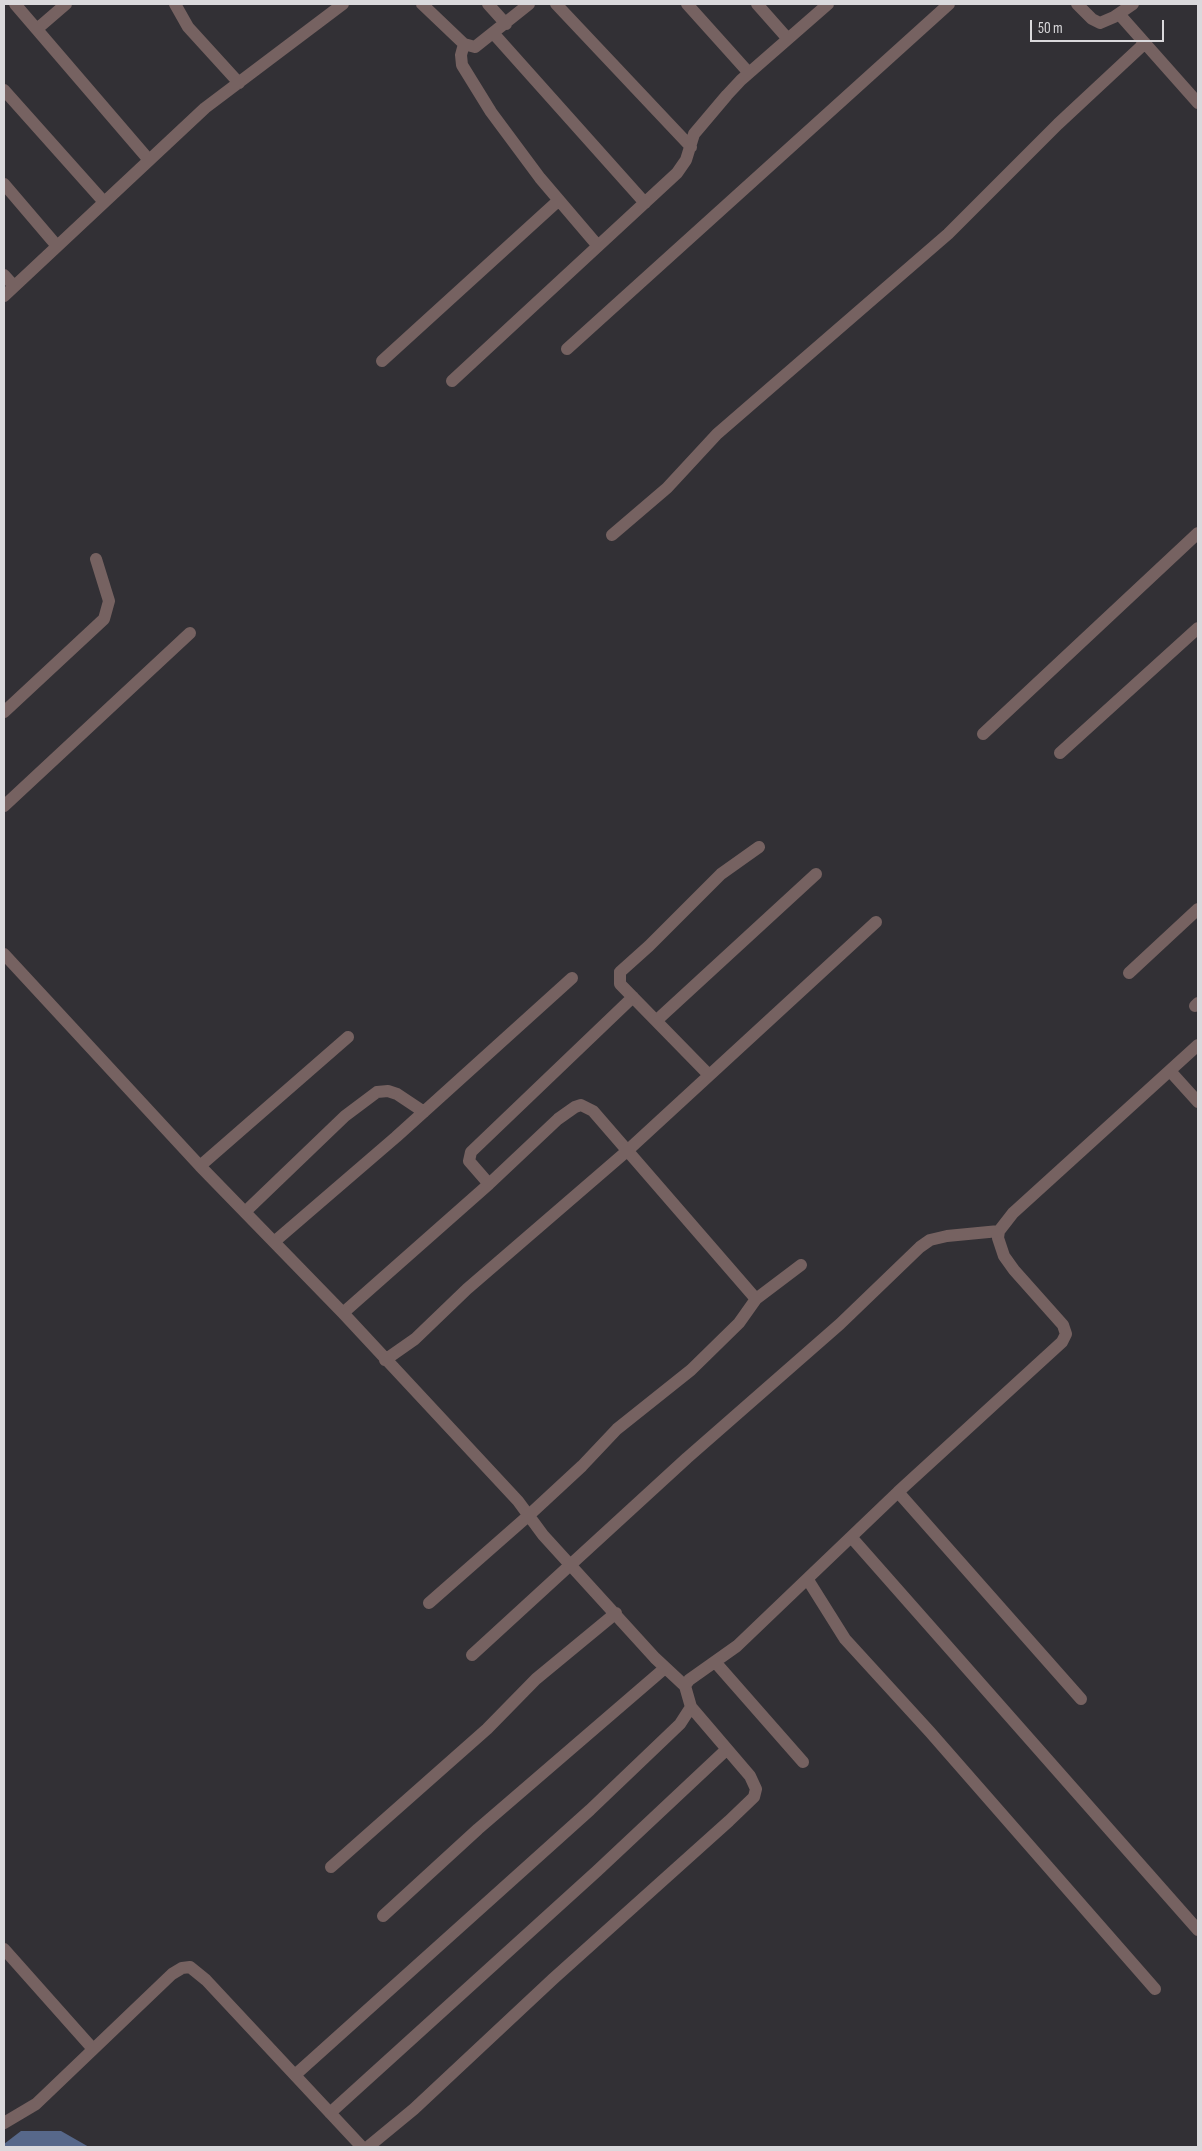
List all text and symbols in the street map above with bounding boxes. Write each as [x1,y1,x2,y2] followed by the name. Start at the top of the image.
[1032,10,1166,42] scale bar
[1038,19,1063,38] text: 50 m

